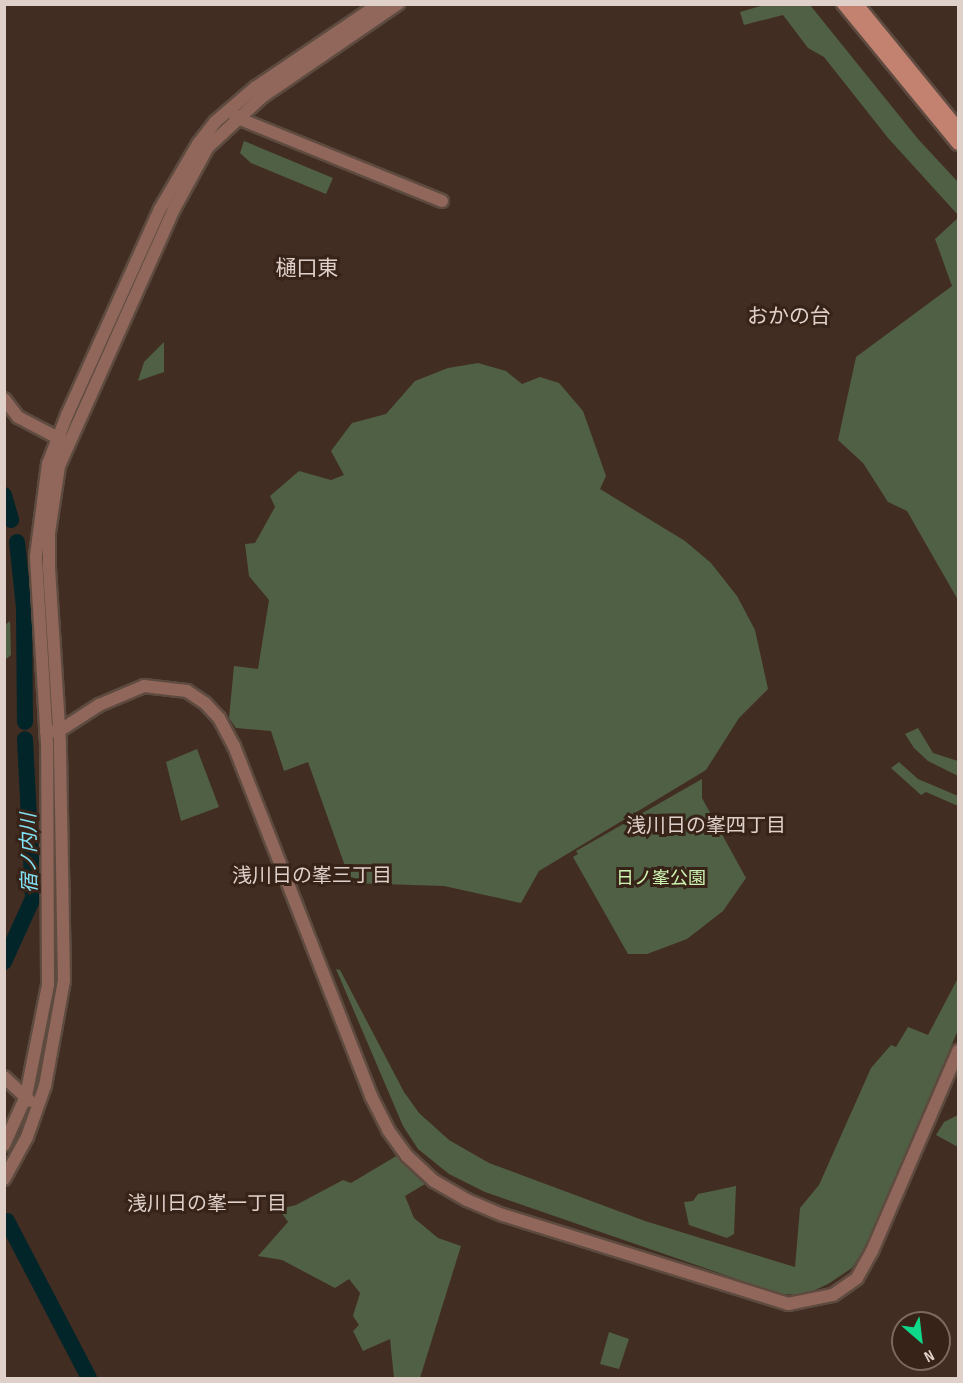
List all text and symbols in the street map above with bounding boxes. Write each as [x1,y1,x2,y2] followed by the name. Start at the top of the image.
[276,256,338,282] district label: 樋口東
[747,304,831,330] district label: おかの台
[17,813,43,893] water label: 宿ノ内川
[626,814,786,838] district label: 浅川日の峯四丁目
[232,864,392,888] district label: 浅川日の峯三丁目
[616,868,706,890] park label: 日ノ峯公園
[127,1192,287,1216] district label: 浅川日の峯一丁目
[891,1311,951,1371] north arrow
[921,1345,937,1366] text: N

